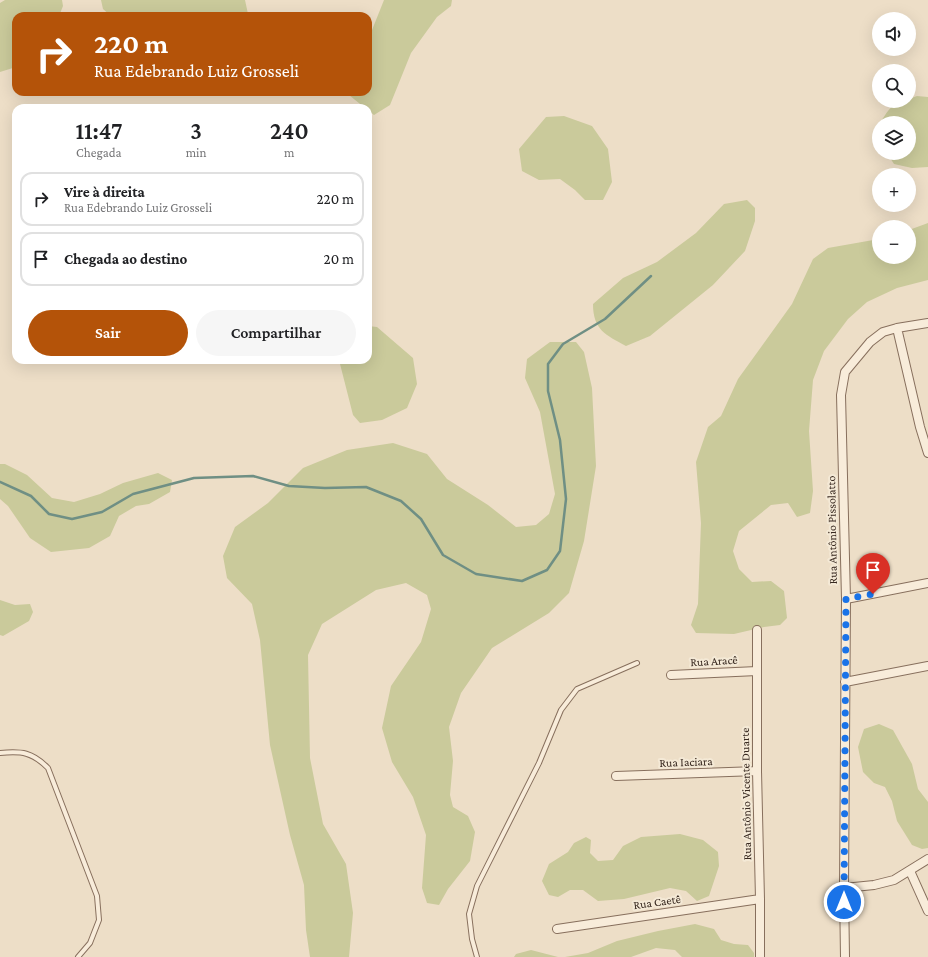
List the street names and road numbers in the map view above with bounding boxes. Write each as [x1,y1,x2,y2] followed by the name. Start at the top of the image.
[824,476,840,584] street label: Rua Antônio Pissolatto
[690,653,738,669] street label: Rua Aracê
[738,728,754,860] street label: Rua Antônio Vicente Duarte
[659,754,713,770] street label: Rua Iaciara
[632,892,682,912] street label: Rua Caetê

